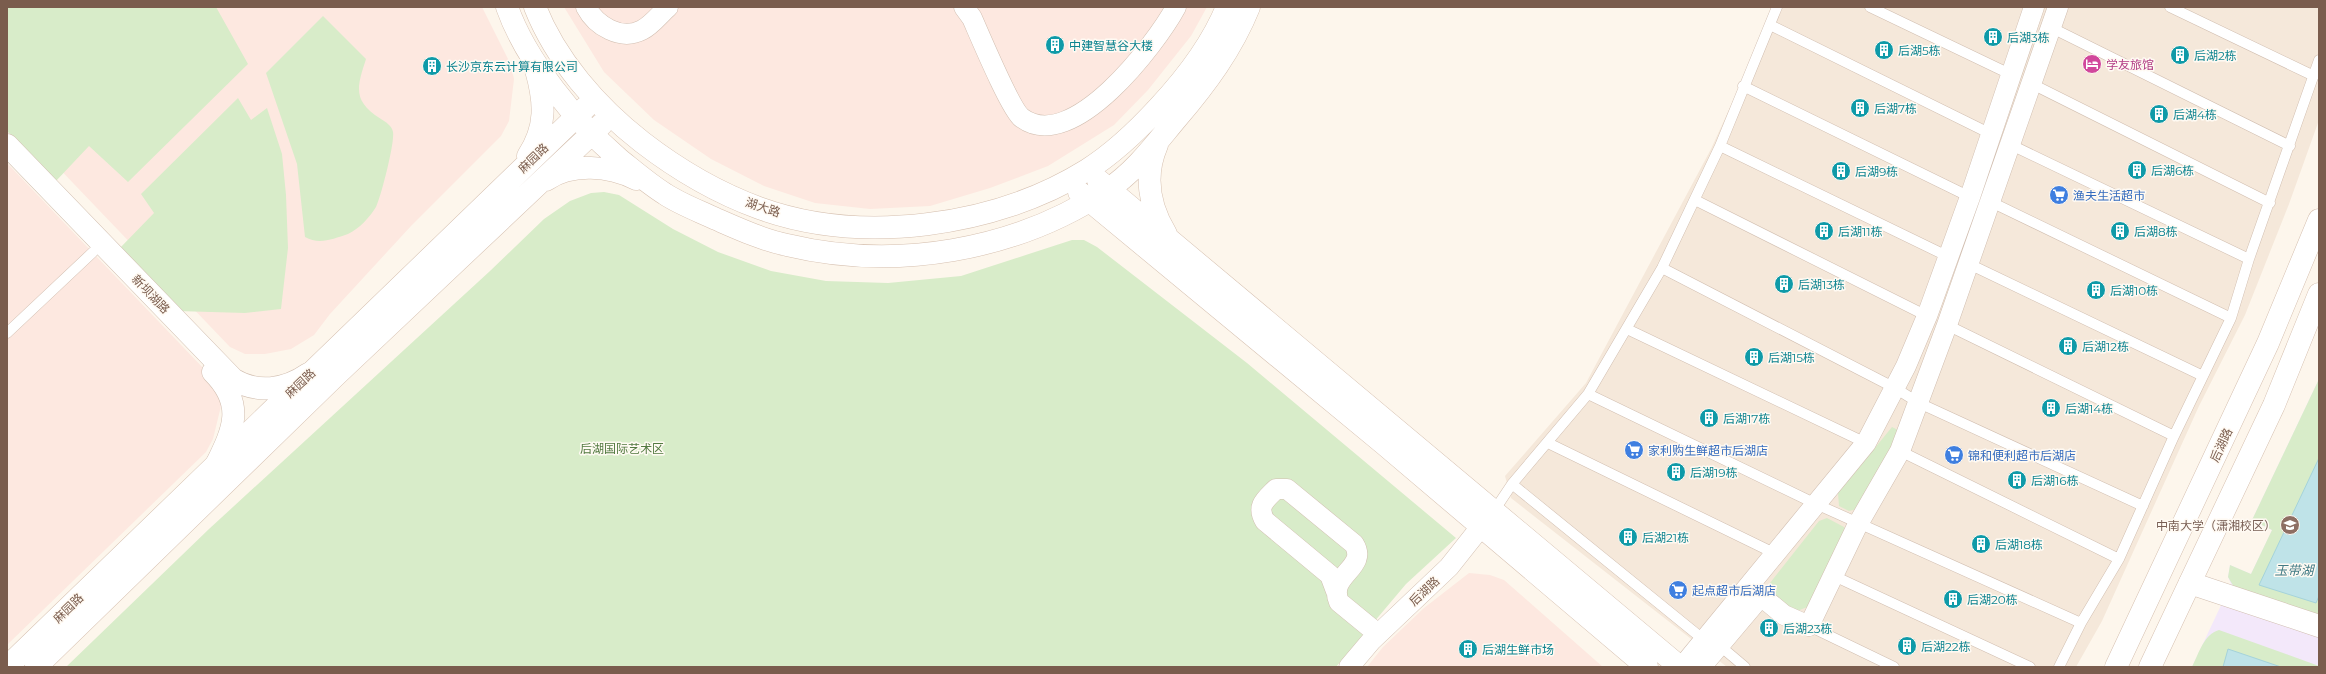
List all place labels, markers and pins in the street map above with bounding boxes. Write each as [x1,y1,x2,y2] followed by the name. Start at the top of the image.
[1982,26,2004,48] building icon: 后湖3栋
[2007,30,2050,45] place label: 后湖3栋
[1044,34,1066,56] building icon: 中建智慧谷大楼
[1069,38,1153,53] place label: 中建智慧谷大楼
[1873,39,1895,61] building icon: 后湖5栋
[1898,43,1941,58] place label: 后湖5栋
[2169,44,2191,66] building icon: 后湖2栋
[2194,48,2237,63] place label: 后湖2栋
[2081,53,2103,75] hotel icon: 学友旅馆
[421,55,443,77] building icon: 长沙京东云计算有限公司
[2106,57,2154,72] place label: 学友旅馆
[446,59,578,74] place label: 长沙京东云计算有限公司
[1849,97,1871,119] building icon: 后湖7栋
[1874,101,1917,116] place label: 后湖7栋
[2148,103,2170,125] building icon: 后湖4栋
[2173,107,2217,122] place label: 后湖4栋
[2126,159,2148,181] building icon: 后湖6栋
[1830,160,1852,182] building icon: 后湖9栋
[2151,163,2194,178] place label: 后湖6栋
[1855,164,1898,179] place label: 后湖9栋
[2048,184,2070,206] supermarket icon: 渔夫生活超市
[2073,188,2145,203] place label: 渔夫生活超市
[1813,220,1835,242] building icon: 后湖11栋
[2109,220,2131,242] building icon: 后湖8栋
[1838,224,1883,239] place label: 后湖11栋
[2134,224,2178,239] place label: 后湖8栋
[1773,273,1795,295] building icon: 后湖13栋
[1798,277,1845,292] place label: 后湖13栋
[2085,279,2107,301] building icon: 后湖10栋
[2110,283,2158,298] place label: 后湖10栋
[2057,335,2079,357] building icon: 后湖12栋
[2082,339,2129,354] place label: 后湖12栋
[1743,346,1765,368] building icon: 后湖15栋
[1768,350,1815,365] place label: 后湖15栋
[2040,397,2062,419] building icon: 后湖14栋
[2065,401,2113,416] place label: 后湖14栋
[1698,407,1720,429] building icon: 后湖17栋
[1723,411,1770,426] place label: 后湖17栋
[1623,439,1645,461] supermarket icon: 家利购生鲜超市后湖店
[1648,443,1768,458] place label: 家利购生鲜超市后湖店
[1943,444,1965,466] supermarket icon: 锦和便利超市后湖店
[1968,448,2076,463] place label: 锦和便利超市后湖店
[1665,461,1687,483] building icon: 后湖19栋
[1690,465,1738,480] place label: 后湖19栋
[2006,469,2028,491] building icon: 后湖16栋
[2031,473,2079,488] place label: 后湖16栋
[2279,514,2301,536] school or university icon: 中南大学（潇湘校区）
[2156,518,2276,533] place label: 中南大学（潇湘校区）
[1617,526,1639,548] building icon: 后湖21栋
[1642,530,1689,545] place label: 后湖21栋
[1970,533,1992,555] building icon: 后湖18栋
[1995,537,2043,552] place label: 后湖18栋
[1667,579,1689,601] supermarket icon: 起点超市后湖店
[1692,583,1776,598] place label: 起点超市后湖店
[1942,588,1964,610] building icon: 后湖20栋
[1967,592,2018,607] place label: 后湖20栋
[1758,617,1780,639] building icon: 后湖23栋
[1783,621,1833,636] place label: 后湖23栋
[1896,635,1918,657] building icon: 后湖22栋
[1457,638,1479,660] building icon: 后湖生鲜市场
[1921,639,1971,654] place label: 后湖22栋
[1482,642,1554,657] place label: 后湖生鲜市场

